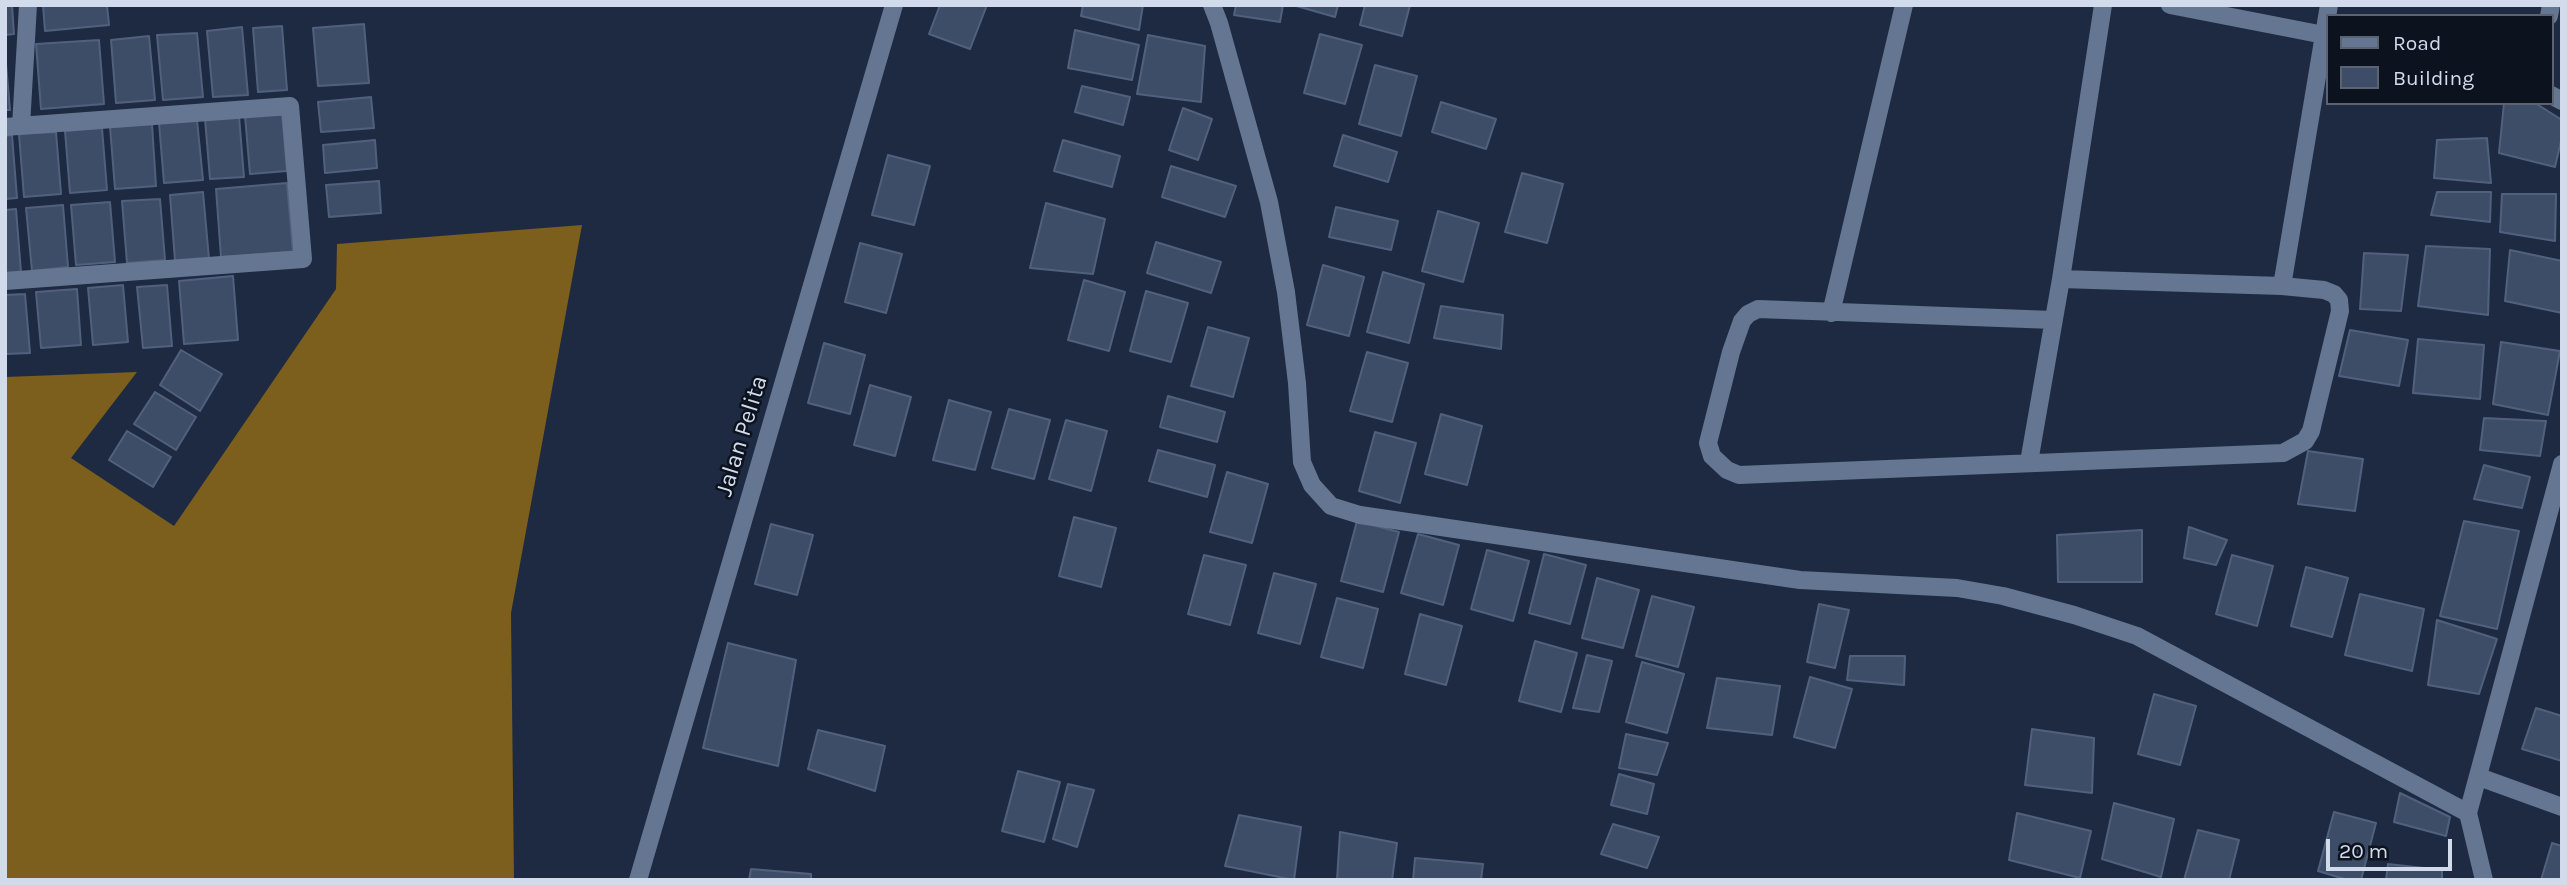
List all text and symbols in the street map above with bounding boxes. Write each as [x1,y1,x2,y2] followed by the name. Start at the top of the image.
[2326,14,2553,105] legend
[2393,31,2441,55] text: Road
[2393,66,2474,90] text: Building
[710,372,774,500] street label: Jalan Pelita
[2329,826,2455,870] scale bar
[2339,839,2388,863] text: 20 m

